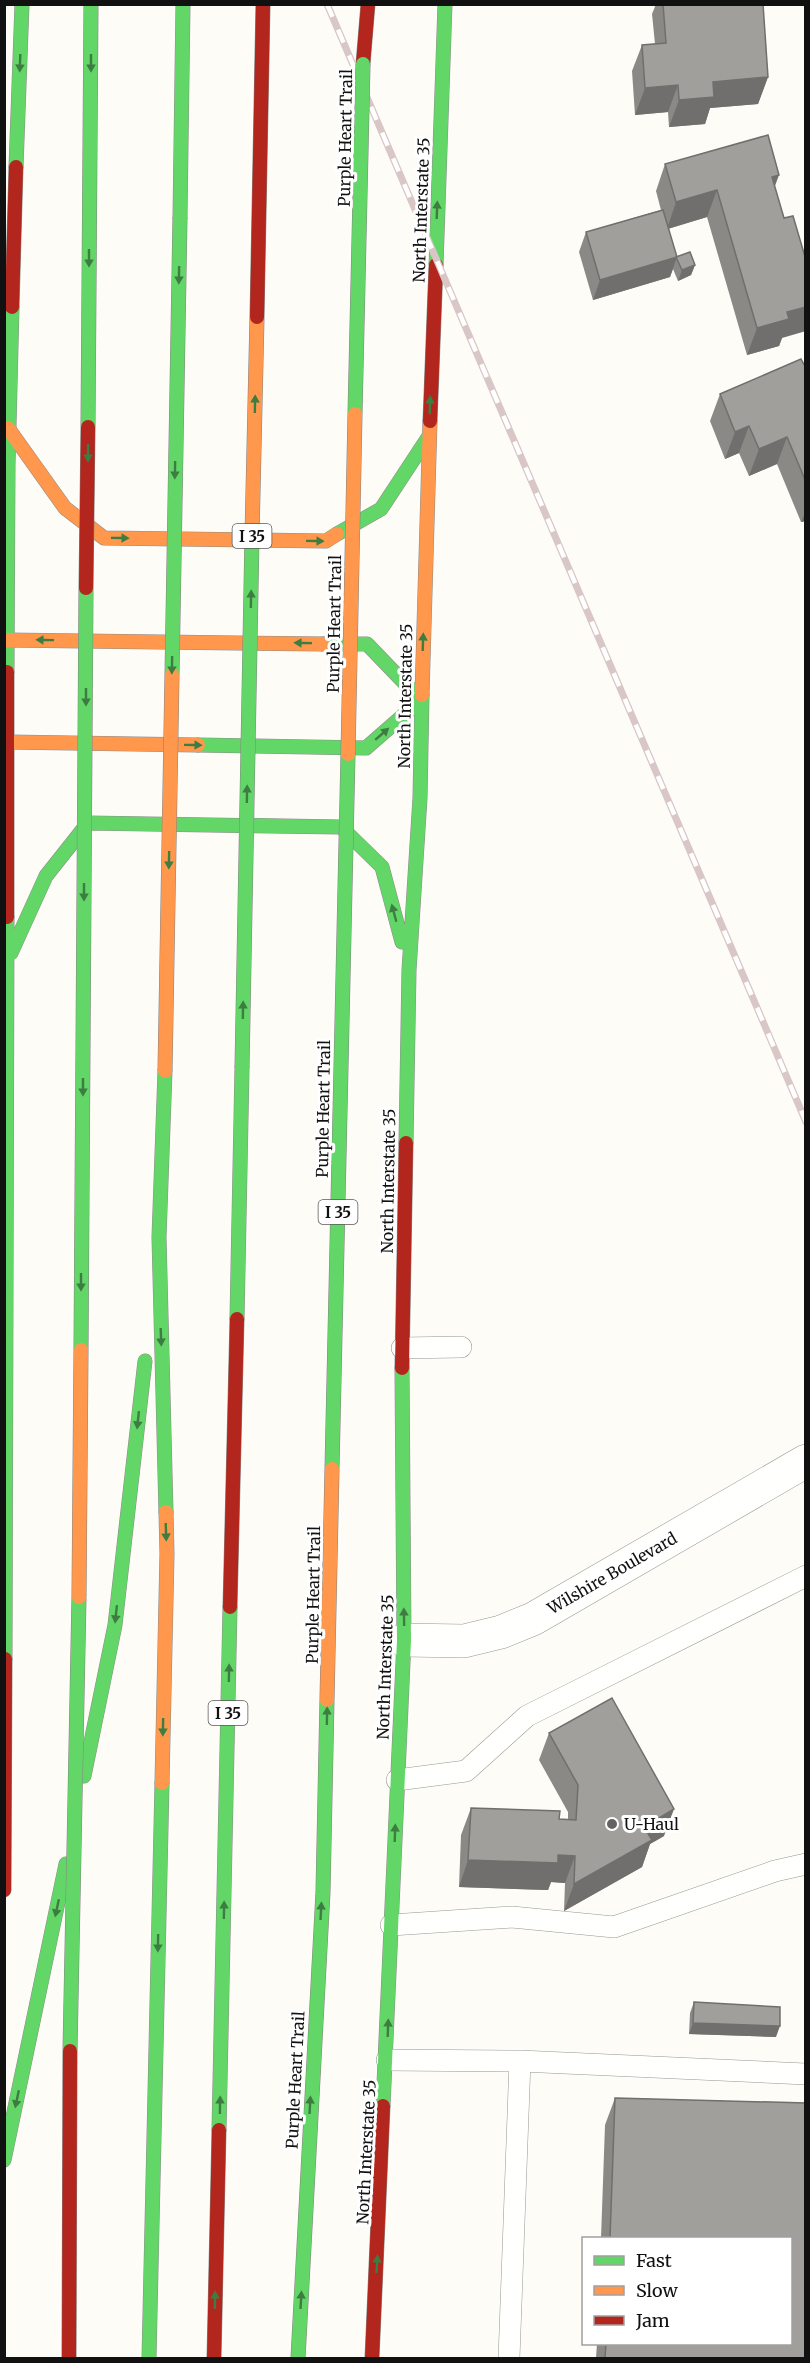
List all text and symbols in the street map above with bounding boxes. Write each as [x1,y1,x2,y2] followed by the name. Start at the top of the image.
[15,53,25,72] one-way arrow
[86,53,95,72] one-way arrow
[334,69,356,207] street label: Purple Heart Trail
[408,137,434,283] street label: North Interstate 35
[433,200,442,219] one-way arrow
[84,248,94,267] one-way arrow
[174,266,183,285] one-way arrow
[250,395,260,414] one-way arrow
[426,395,435,414] one-way arrow
[83,443,93,462] one-way arrow
[170,460,180,479] one-way arrow
[232,524,272,548] road number: I 35
[111,533,130,543] one-way arrow
[306,536,325,545] one-way arrow
[323,555,345,693] street label: Purple Heart Trail
[246,590,256,609] one-way arrow
[394,623,416,769] street label: North Interstate 35
[418,632,428,651] one-way arrow
[35,636,54,645] one-way arrow
[293,638,312,648] one-way arrow
[167,655,177,674] one-way arrow
[81,688,91,707] one-way arrow
[374,728,389,741] one-way arrow
[183,740,202,750] one-way arrow
[242,784,252,803] one-way arrow
[164,850,174,869] one-way arrow
[80,883,89,902] one-way arrow
[389,904,398,922] one-way arrow
[238,1000,248,1019] one-way arrow
[312,1040,334,1178] street label: Purple Heart Trail
[78,1078,88,1097] one-way arrow
[377,1108,399,1254] street label: North Interstate 35
[318,1200,358,1224] road number: I 35
[77,1273,86,1292] one-way arrow
[156,1328,166,1347] one-way arrow
[133,1411,143,1430] one-way arrow
[162,1523,171,1542] one-way arrow
[302,1526,324,1664] street label: Purple Heart Trail
[543,1528,681,1619] street label: Wilshire Boulevard
[372,1594,398,1740] street label: North Interstate 35
[112,1605,121,1624] one-way arrow
[399,1607,409,1626] one-way arrow
[224,1664,234,1683] one-way arrow
[208,1701,248,1725] road number: I 35
[322,1706,331,1725] one-way arrow
[158,1718,168,1737] one-way arrow
[624,1814,679,1834] place label: U-Haul
[605,1817,619,1831] marker: U-Haul
[390,1823,399,1842] one-way arrow
[52,1899,61,1918] one-way arrow
[219,1901,229,1920] one-way arrow
[317,1901,326,1920] one-way arrow
[154,1934,163,1953] one-way arrow
[281,2011,309,2149] street label: Purple Heart Trail
[383,2018,392,2037] one-way arrow
[352,2079,380,2225] street label: North Interstate 35
[12,2090,21,2109] one-way arrow
[215,2096,224,2115] one-way arrow
[306,2096,315,2115] one-way arrow
[582,2237,792,2345] legend
[636,2249,672,2272] text: Fast
[373,2255,382,2274] one-way arrow
[636,2279,679,2302] text: Slow
[211,2291,220,2310] one-way arrow
[296,2291,305,2310] one-way arrow
[635,2309,670,2332] text: Jam

